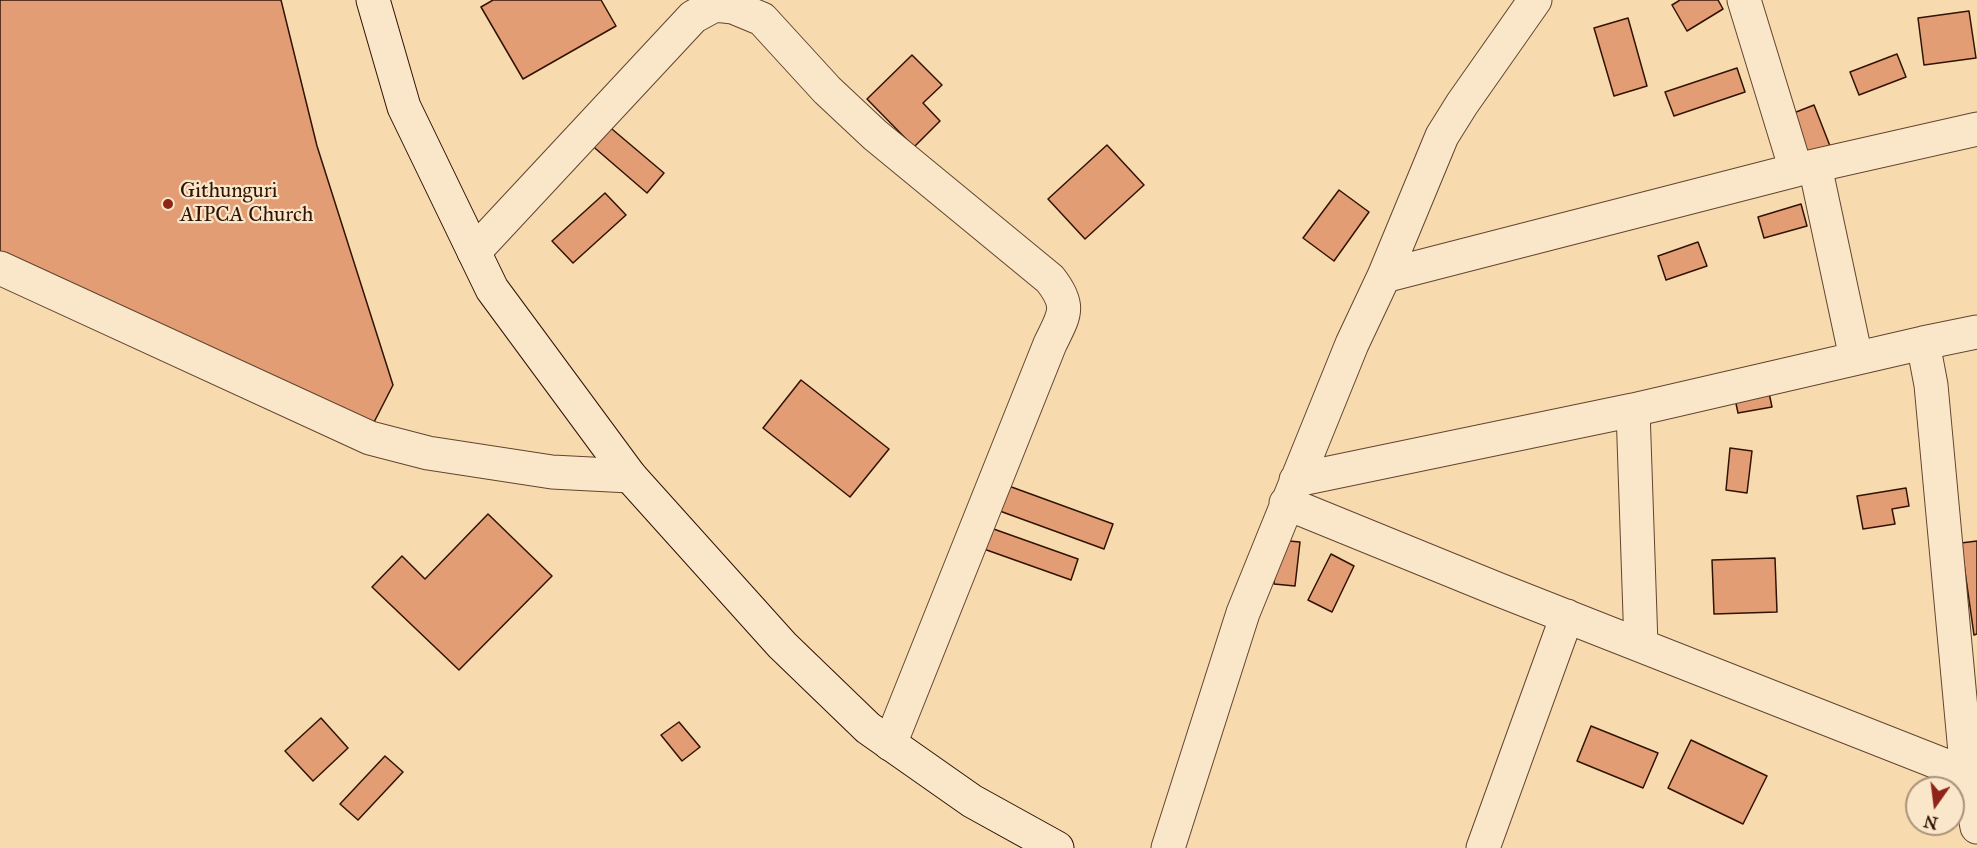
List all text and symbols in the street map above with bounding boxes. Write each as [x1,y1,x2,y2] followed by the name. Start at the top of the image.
[180,179,314,229] place label: Githunguri AIPCA Church
[161,197,175,211] marker: Githunguri AIPCA Church
[1905,776,1965,836] north arrow
[1922,811,1940,833] text: N

